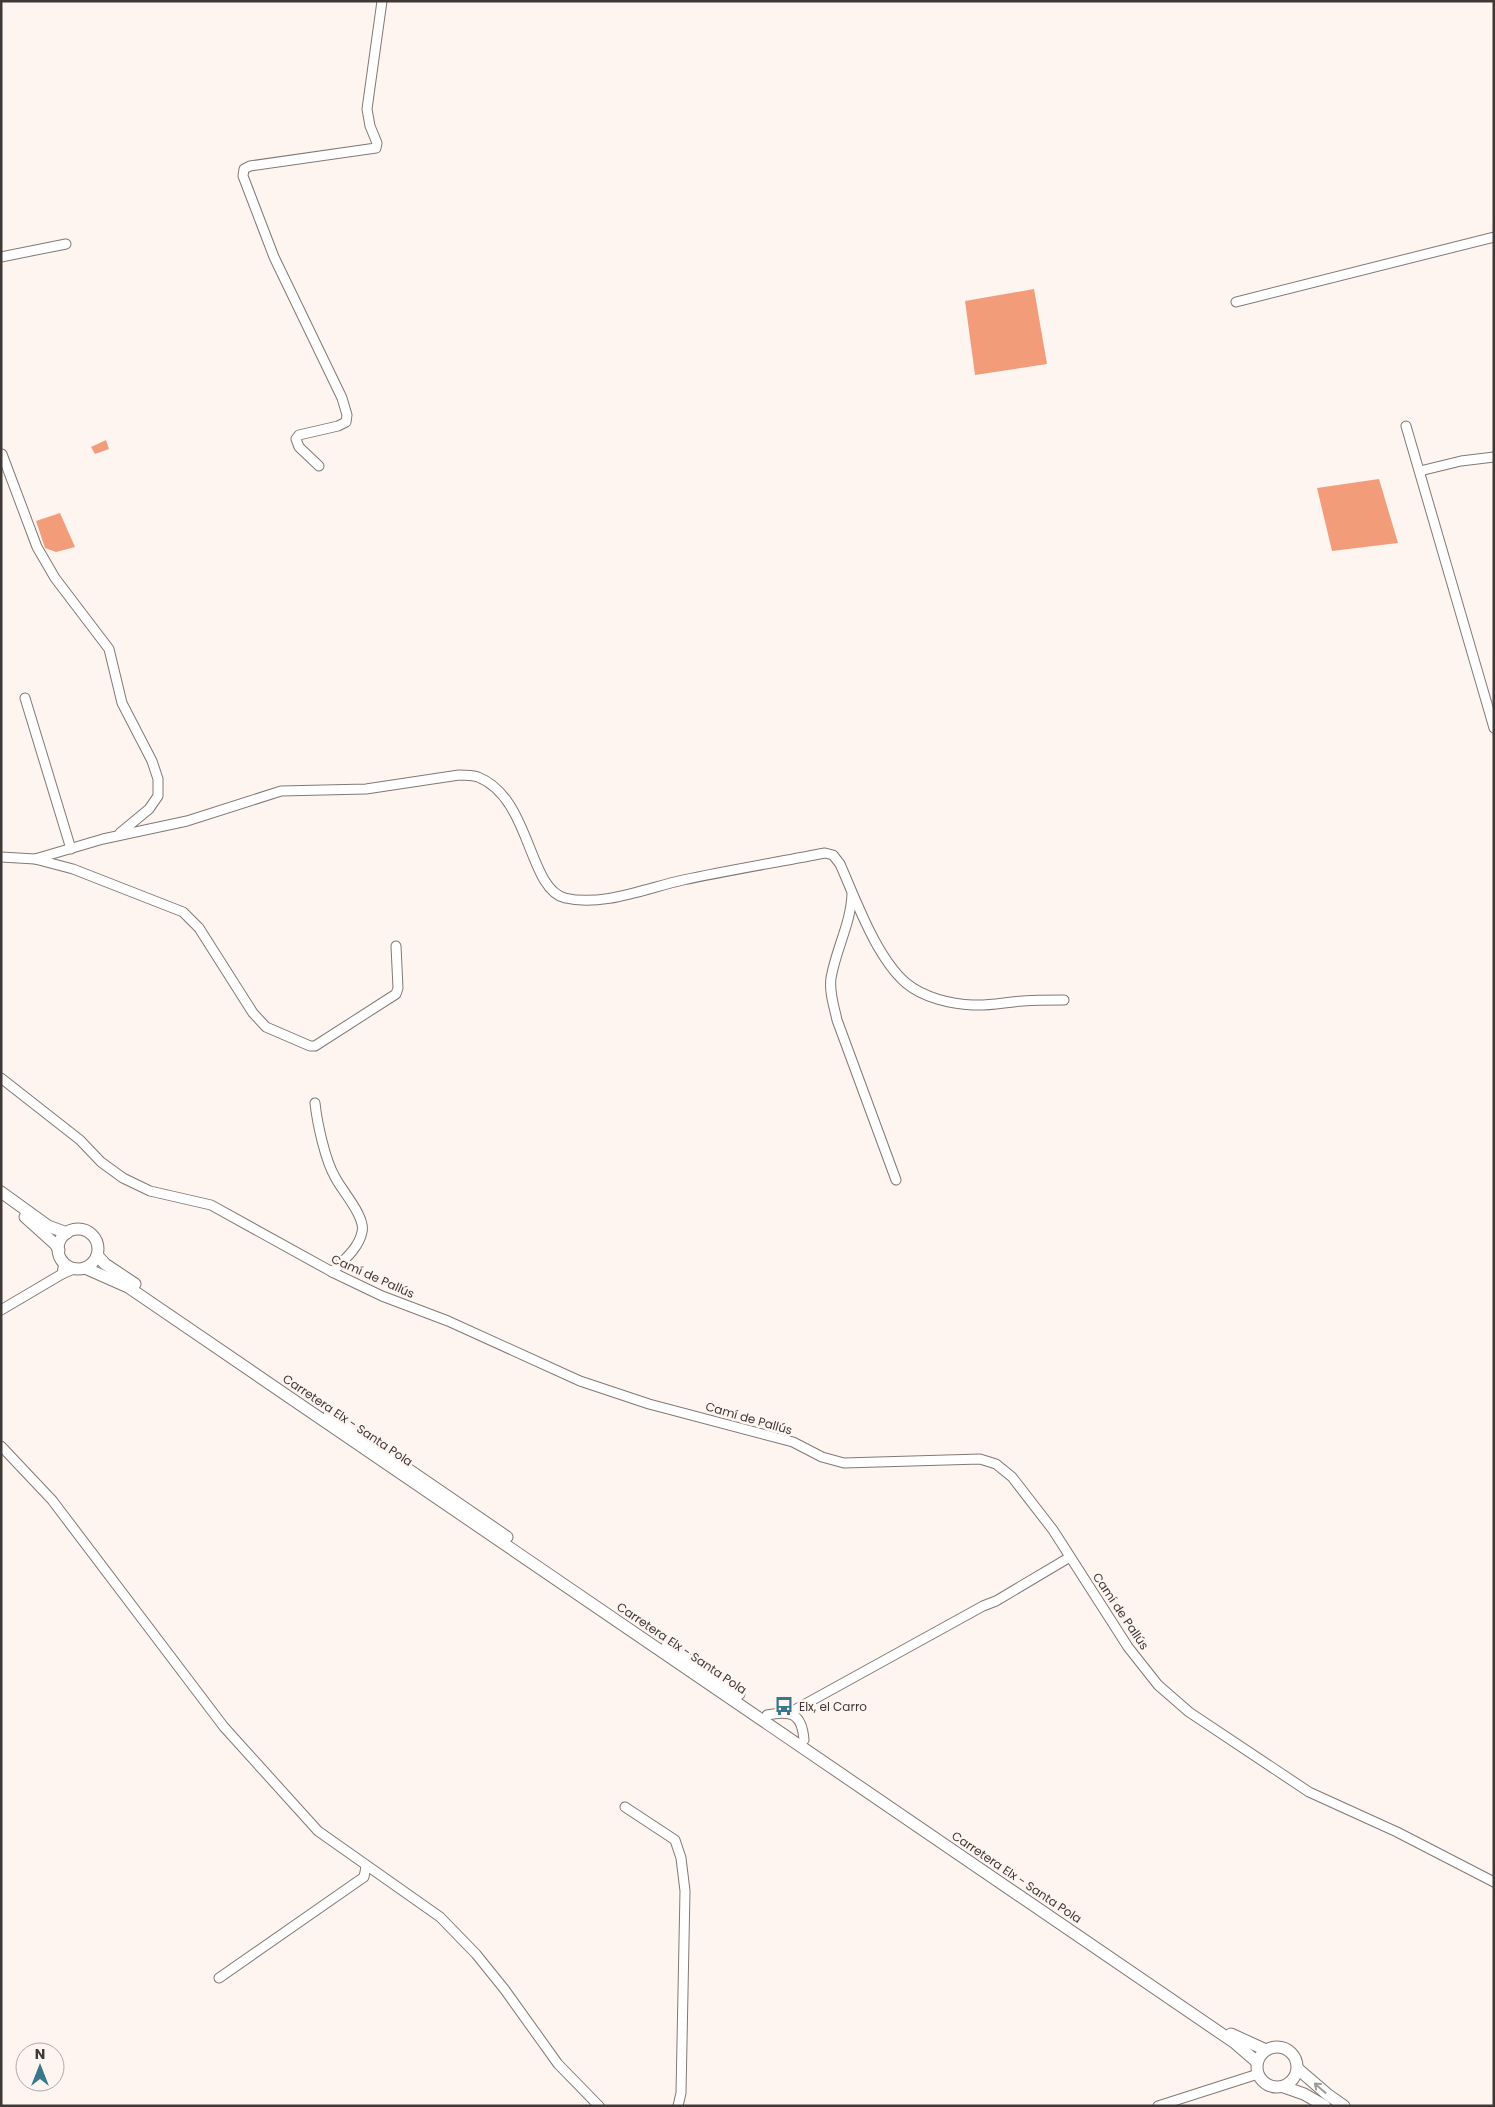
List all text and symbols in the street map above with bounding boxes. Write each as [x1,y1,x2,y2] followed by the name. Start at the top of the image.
[329,1250,417,1302] street label: Camí de Pallús
[280,1370,416,1470] street label: Carretera Elx - Santa Pola
[704,1397,794,1439] street label: Camí de Pallús
[1089,1569,1153,1653] street label: Camí de Pallús
[614,1598,750,1698] street label: Carretera Elx - Santa Pola
[773,1695,795,1717] bus stop icon: Elx, el Carro
[799,1698,867,1715] place label: Elx, el Carro
[949,1827,1085,1927] street label: Carretera Elx - Santa Pola
[15,2042,65,2092] north arrow
[35,2044,45,2064] text: N
[1314,2083,1327,2094] one-way arrow

